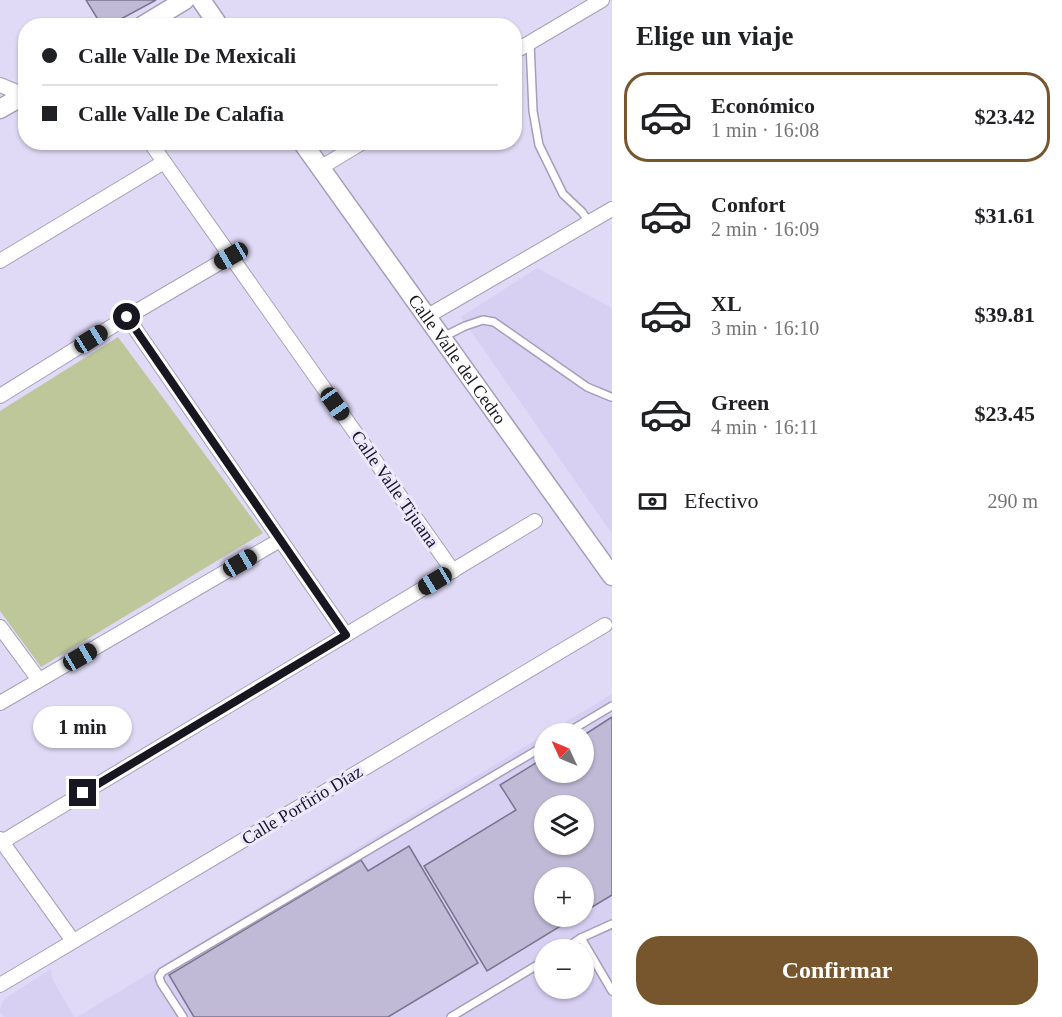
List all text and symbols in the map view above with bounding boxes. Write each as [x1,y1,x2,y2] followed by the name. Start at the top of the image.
[636,21,794,51] text: Elige un viaje
[78,43,296,68] text: Calle Valle De Mexicali
[639,90,693,144] icon: car
[711,93,815,118] text: Económico
[78,101,284,126] text: Calle Valle De Calafia
[975,104,1035,129] text: $23.42
[711,119,819,141] text: 1 min · 16:08
[639,189,693,243] icon: car
[711,192,786,217] text: Confort
[975,203,1035,228] text: $31.61
[711,218,819,240] text: 2 min · 16:09
[211,239,251,273] car
[639,288,693,342] icon: car
[404,291,510,428] street label: Calle Valle del Cedro
[711,291,742,316] text: XL
[975,302,1035,327] text: $39.81
[113,303,140,330] route start
[711,317,819,339] text: 3 min · 16:10
[71,322,111,356] car
[317,384,353,424] car
[639,387,693,441] icon: car
[711,390,769,415] text: Green
[975,401,1035,426] text: $23.45
[711,416,819,438] text: 4 min · 16:11
[347,427,443,551] street label: Calle Valle Tijuana
[636,485,669,518] icon: cash
[684,488,759,513] text: Efectivo
[987,490,1038,512] text: 290 m
[220,546,260,580] car
[415,564,455,598] car
[60,640,100,674] car
[34,706,132,748] callout: 1 min
[58,716,107,738] text: 1 min
[534,723,594,783] north arrow
[534,723,594,999] map controls
[238,761,366,849] street label: Calle Porfirio Díaz
[69,779,96,806] route end
[534,795,594,855] button: layers
[534,867,594,927] button: +
[636,936,1038,1005] button: Confirmar
[534,939,594,999] button: −

